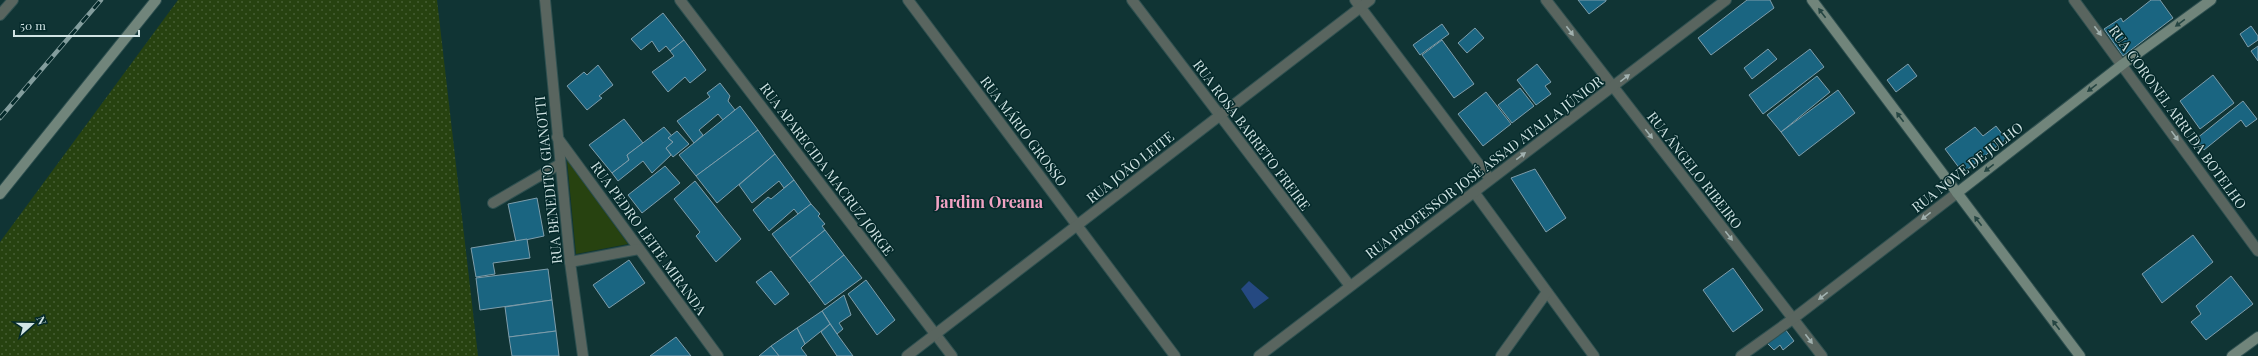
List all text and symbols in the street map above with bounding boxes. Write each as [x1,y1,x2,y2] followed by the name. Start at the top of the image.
[1818,8,1826,19] one-way arrow
[14,12,139,38] scale bar
[20,17,46,33] text: 50 m
[2174,19,2185,27] one-way arrow
[2105,21,2251,213] street label: RUA CORONEL ARRUDA BOTELHO
[1565,26,1574,37] one-way arrow
[2093,26,2101,36] one-way arrow
[1189,56,1315,214] street label: RUA ROSA BARRETO FREIRE
[1361,71,1608,263] street label: RUA PROFESSOR JOSÉ ASSAD ATALLA JÚNIOR
[976,72,1072,190] street label: RUA MÁRIO GROSSO
[1620,73,1631,82] one-way arrow
[756,79,898,259] street label: RUA APARECIDA MACRUZ JORGE
[2087,84,2098,93] one-way arrow
[530,95,566,265] street label: RUA BENEDITO GIANOTTI
[1643,107,1747,233] street label: RUA ÂNGELO RIBEIRO
[1896,112,1904,123] one-way arrow
[1907,118,2027,216] street label: RUA NOVE DE JULHO
[1082,127,1178,207] street label: RUA JOÃO LEITE
[1645,129,1653,140] one-way arrow
[2171,130,2179,141] one-way arrow
[1516,152,1527,160] one-way arrow
[587,157,711,319] street label: RUA PEDRO LEITE MIRANDA
[1984,163,1995,172] one-way arrow
[934,191,1044,212] district label: Jardim Oreana
[1920,212,1931,221] one-way arrow
[1974,216,1982,226] one-way arrow
[1725,231,1734,242] one-way arrow
[1818,291,1828,299] one-way arrow
[12,304,52,344] north arrow
[33,314,50,327] text: N
[2052,319,2061,330] one-way arrow
[1805,333,1814,344] one-way arrow

